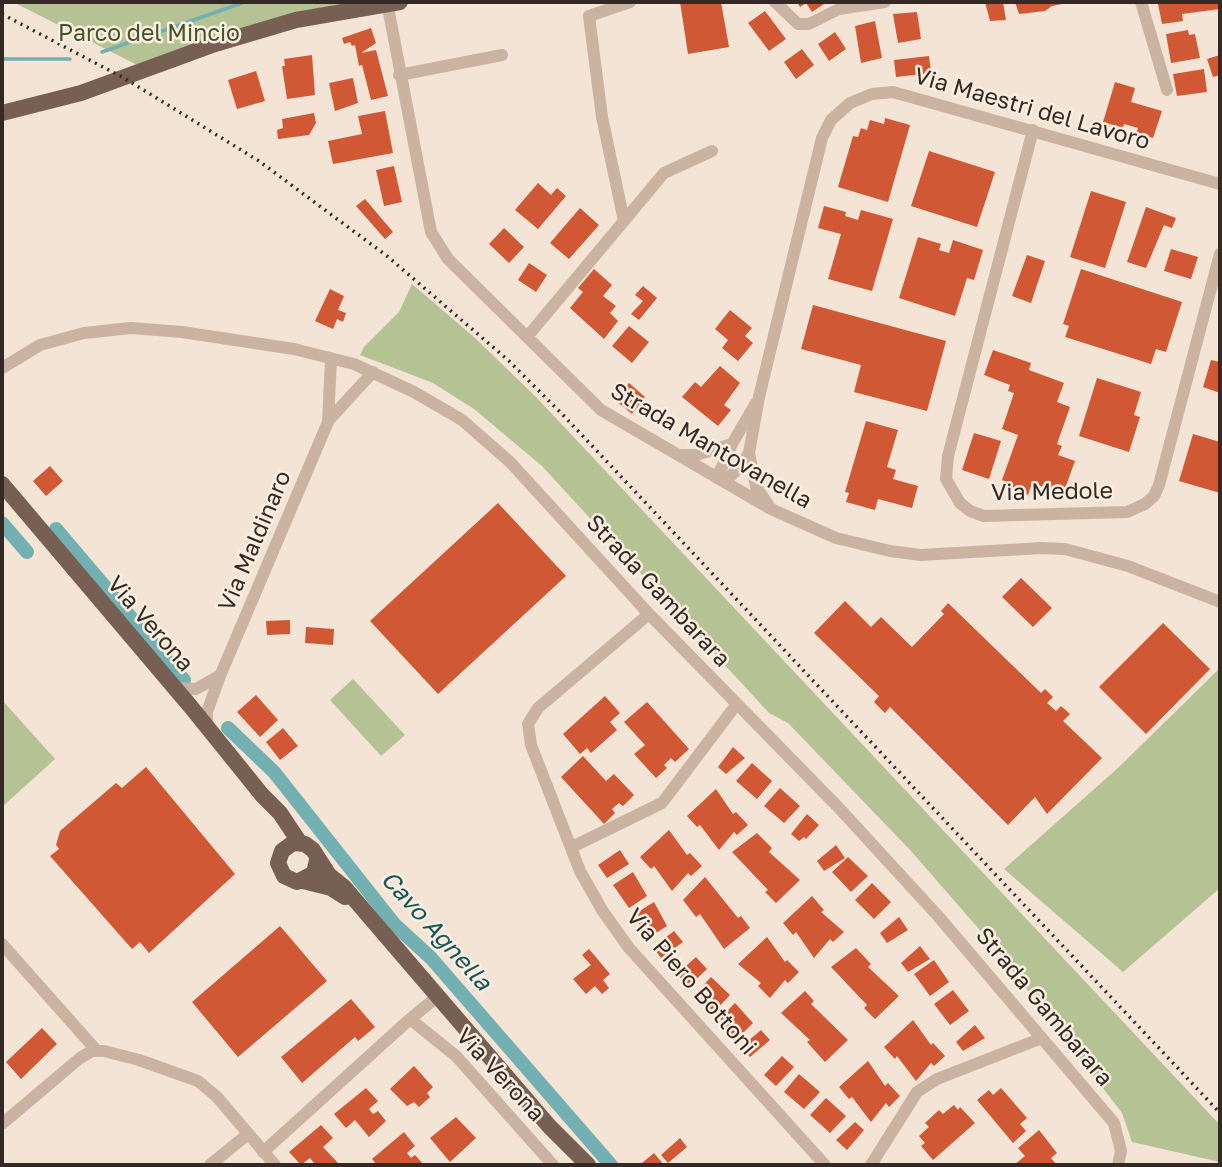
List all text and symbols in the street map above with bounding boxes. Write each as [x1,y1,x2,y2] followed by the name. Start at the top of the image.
[58,20,240,48] park label: Parco del Mincio
[911,62,1153,156] street label: Via Maestri del Lavoro
[606,377,816,515] street label: Strada Mantovanella
[213,466,297,616] street label: Via Maldinaro
[991,477,1113,507] street label: Via Medole
[580,509,736,673] street label: Strada Gambarara
[101,571,199,677] street label: Via Verona
[375,865,497,997] water label: Cavo Agnella
[620,903,762,1061] street label: Via Piero Bottoni
[970,922,1118,1092] street label: Strada Gambarara
[450,1023,550,1127] street label: Via Verona

